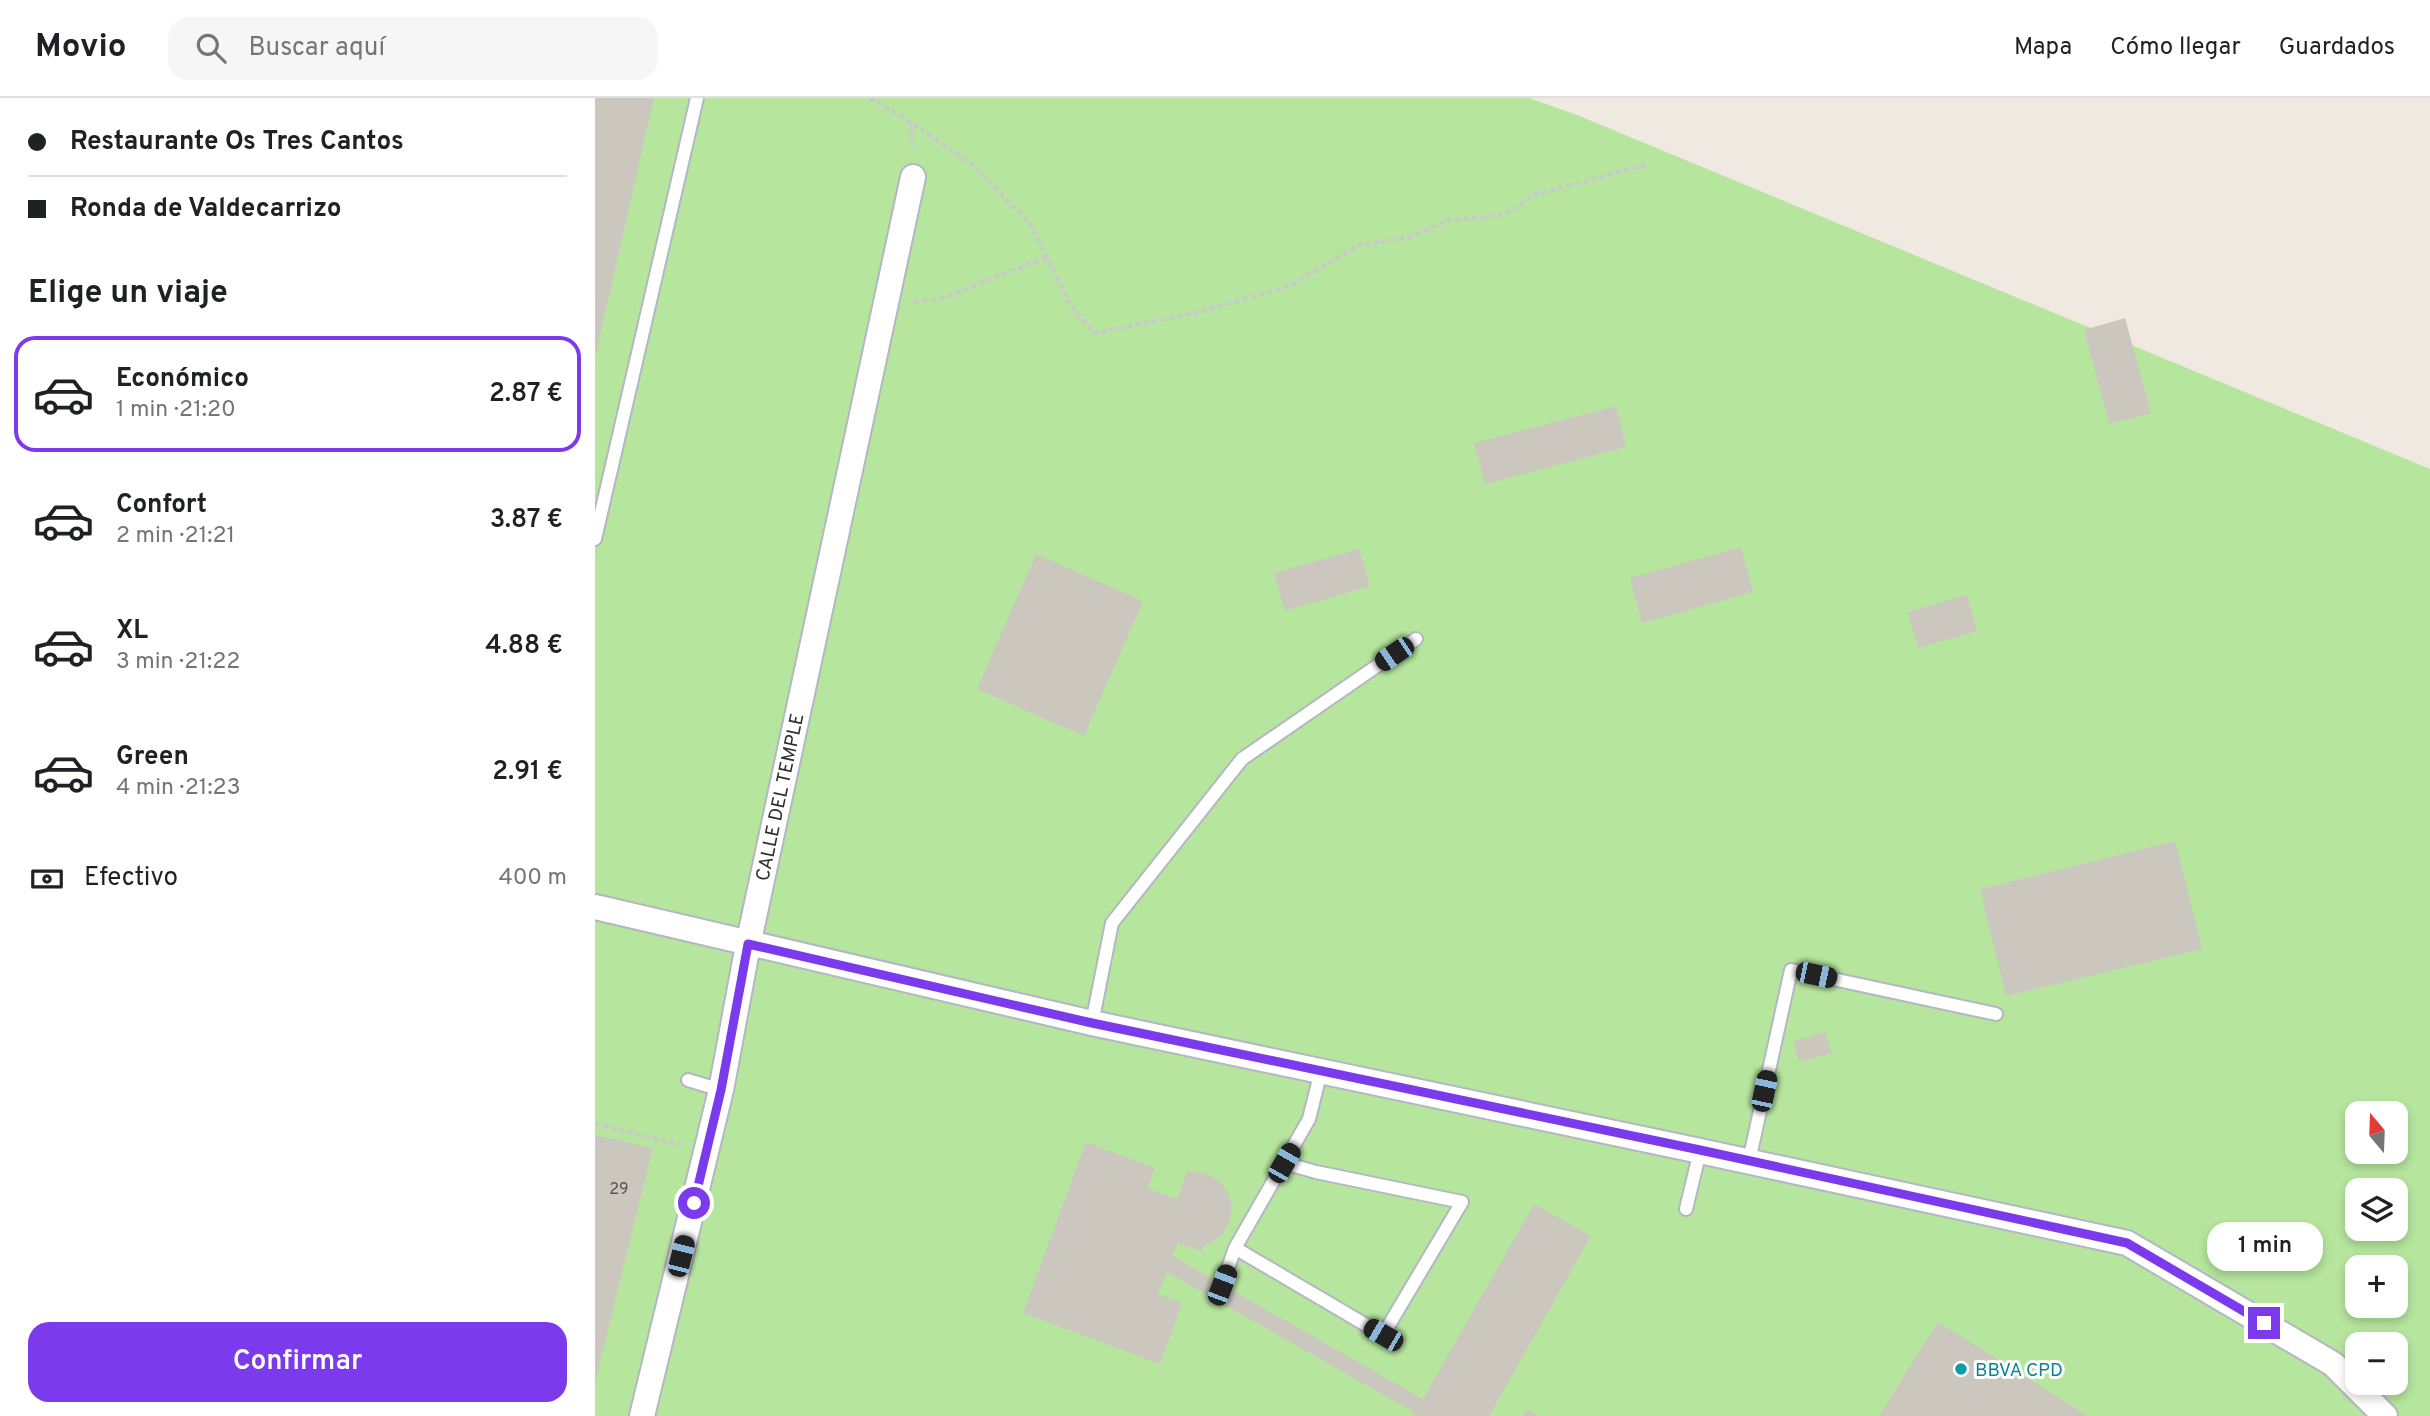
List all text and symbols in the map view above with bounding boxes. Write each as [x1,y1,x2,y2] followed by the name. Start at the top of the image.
[168,17,658,80] search box
[35,27,126,69] text: Movio
[192,29,230,67] icon: search
[248,32,385,65] text: Buscar aquí
[2014,33,2072,63] text: Mapa
[2110,33,2241,63] text: Cómo llegar
[2279,33,2395,63] text: Guardados
[70,126,404,159] text: Restaurante Os Tres Cantos
[70,193,342,226] text: Ronda de Valdecarrizo
[28,274,228,314] text: Elige un viaje
[32,363,95,426] icon: car
[116,363,249,396] text: Económico
[489,378,563,411] text: 2.87 €
[116,396,236,425] text: 1 min · 21:20
[32,489,95,552] icon: car
[116,489,207,522] text: Confort
[490,504,563,537] text: 3.87 €
[116,522,235,551] text: 2 min · 21:21
[32,615,95,678] icon: car
[116,615,148,648] text: XL
[485,630,563,663] text: 4.88 €
[1371,634,1418,674] car
[116,648,240,677] text: 3 min · 21:22
[751,711,810,884] street label: CALLE DEL TEMPLE
[32,741,95,804] icon: car
[116,741,189,774] text: Green
[492,756,563,789] text: 2.91 €
[116,774,241,803] text: 4 min · 21:23
[28,860,66,898] icon: cash
[84,862,178,895] text: Efectivo
[498,864,567,893] text: 400 m
[1794,960,1839,990] car
[1750,1068,1779,1114] car
[2345,1101,2408,1164] north arrow
[2345,1101,2408,1395] map controls
[1265,1140,1304,1186] car
[2345,1178,2408,1241] button: layers
[609,1180,629,1200] house number: 29
[678,1187,710,1219] route start
[2206,1222,2322,1270] callout: 1 min
[2238,1232,2292,1261] text: 1 min
[666,1233,697,1279] car
[2345,1255,2408,1318] button: +
[1205,1262,1240,1308] car
[2248,1307,2280,1339] route end
[1360,1315,1407,1355] car
[28,1322,567,1402] button: Confirmar
[2345,1332,2408,1395] button: −
[1975,1359,2063,1383] place label: BBVA CPD
[1953,1361,1969,1377] marker: BBVA CPD

